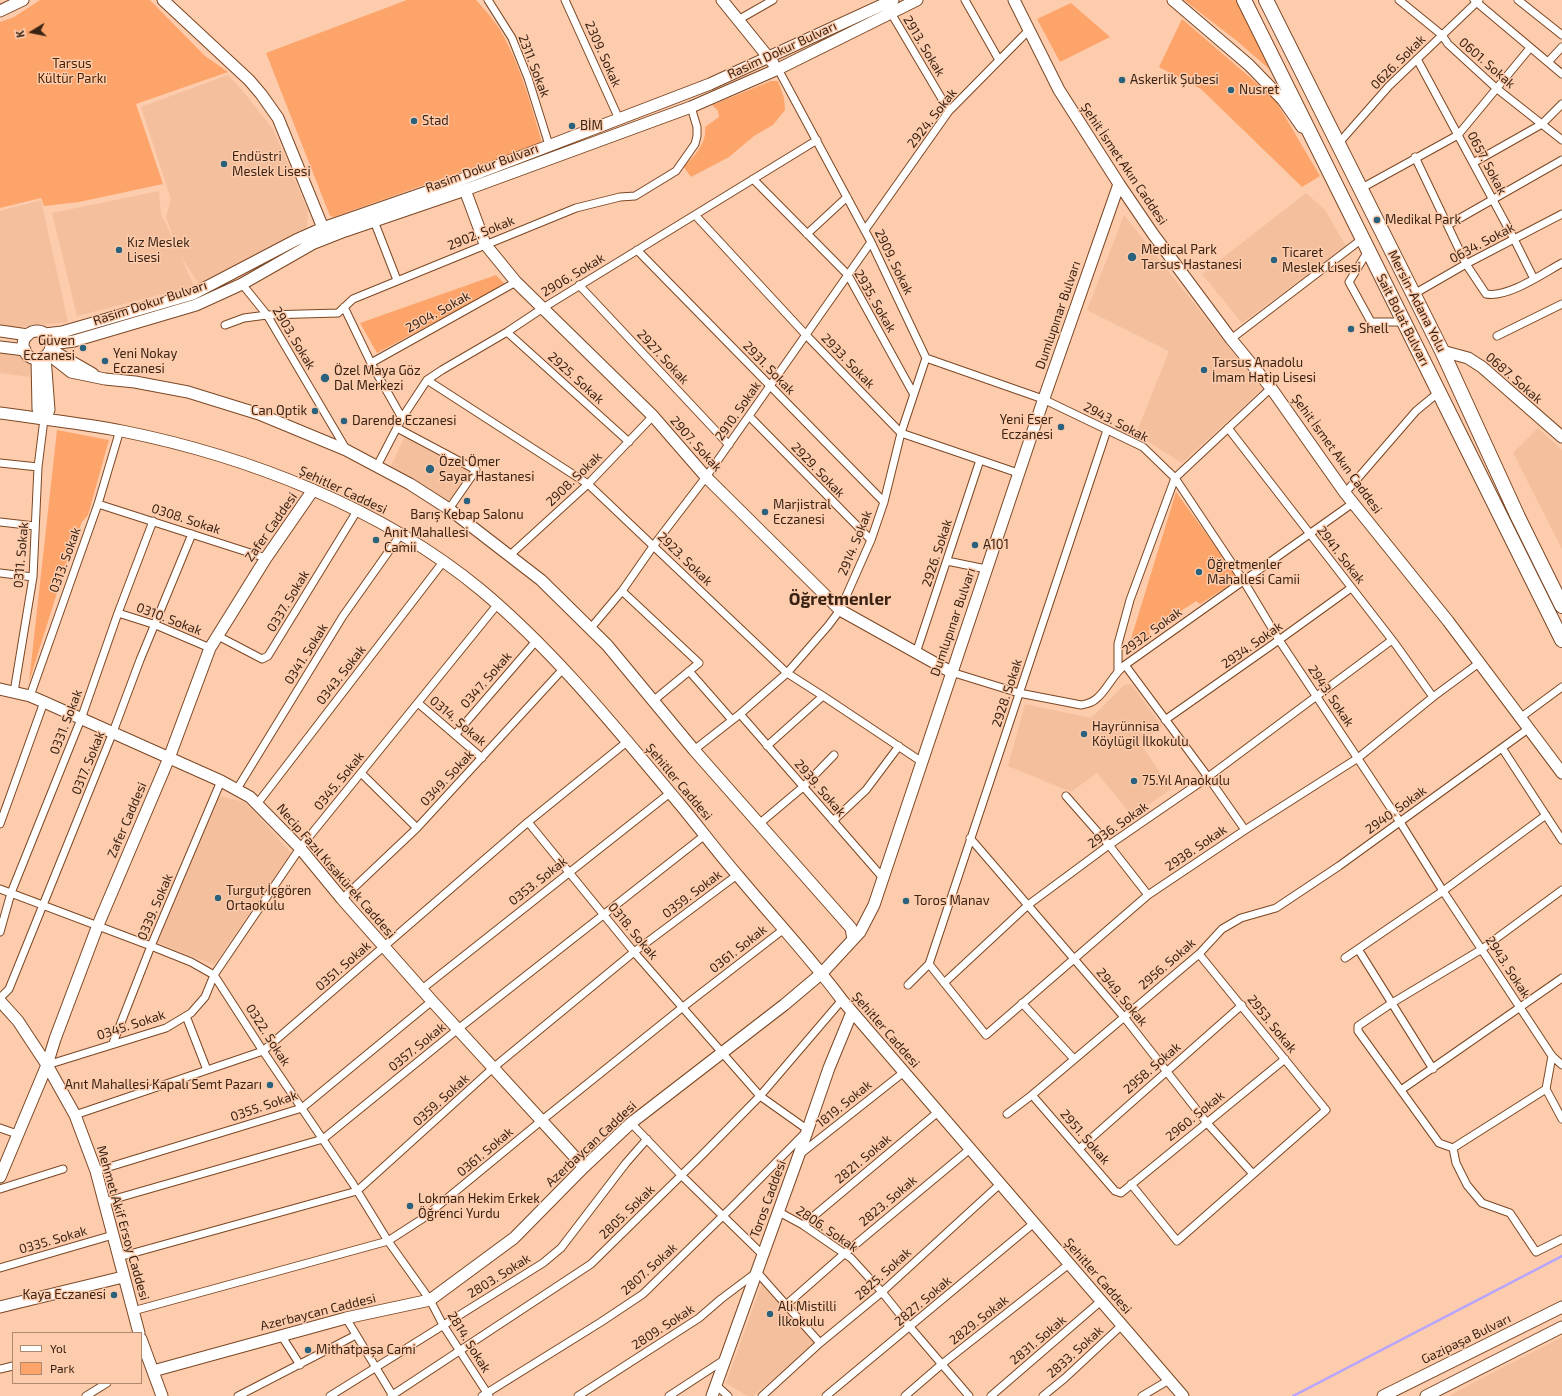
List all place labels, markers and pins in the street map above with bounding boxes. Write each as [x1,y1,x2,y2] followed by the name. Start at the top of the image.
[1130,72,1219,88] place label: Askerlik Şubesi
[1117,75,1127,85] marker: Askerlik Şubesi
[1239,82,1279,98] place label: Nusret
[1226,85,1236,95] marker: Nusret
[422,113,449,129] place label: Stad
[409,116,419,126] marker: Stad
[580,118,603,134] place label: BİM
[567,121,577,131] marker: BİM
[232,149,311,180] place label: Endüstri Meslek Lisesi
[219,159,229,169] marker: Endüstri Meslek Lisesi
[1385,212,1461,228] place label: Medikal Park
[1372,215,1382,225] marker: Medikal Park
[127,235,190,266] place label: Kız Meslek Lisesi
[1141,242,1242,273] place label: Medical Park Tarsus Hastanesi
[114,245,124,255] marker: Kız Meslek Lisesi
[1282,245,1361,276] place label: Ticaret Meslek Lisesi
[1126,251,1138,263] marker: Medical Park Tarsus Hastanesi
[1269,255,1279,265] marker: Ticaret Meslek Lisesi
[1359,321,1389,337] place label: Shell
[1346,324,1356,334] marker: Shell
[23,333,75,364] place label: Güven Eczanesi
[78,343,88,353] marker: Güven Eczanesi
[113,346,177,377] place label: Yeni Nokay Eczanesi
[1212,355,1316,386] place label: Tarsus Anadolu İmam Hatip Lisesi
[100,356,110,366] marker: Yeni Nokay Eczanesi
[334,363,421,394] place label: Özel Maya Göz Dal Merkezi
[1199,365,1209,375] marker: Tarsus Anadolu İmam Hatip Lisesi
[319,372,331,384] marker: Özel Maya Göz Dal Merkezi
[251,403,307,419] place label: Can Optik
[310,406,320,416] marker: Can Optik
[1000,412,1053,443] place label: Yeni Eser Eczanesi
[352,413,456,429] place label: Darende Eczanesi
[339,416,349,426] marker: Darende Eczanesi
[1056,422,1066,432] marker: Yeni Eser Eczanesi
[439,454,534,485] place label: Özel Ömer Sayar Hastanesi
[424,463,436,475] marker: Özel Ömer Sayar Hastanesi
[462,496,472,506] marker: Barış Kebap Salonu
[773,497,831,528] place label: Marjistral Eczanesi
[410,507,524,523] place label: Barış Kebap Salonu
[760,507,770,517] marker: Marjistral Eczanesi
[384,525,468,556] place label: Anıt Mahallesi Camii
[371,535,381,545] marker: Anıt Mahallesi Camii
[983,537,1009,553] place label: A101
[970,540,980,550] marker: A101
[1207,557,1300,588] place label: Öğretmenler Mahallesi Camii
[1194,567,1204,577] marker: Öğretmenler Mahallesi Camii
[1092,719,1189,750] place label: Hayrünnisa Köylügil İlkokulu
[1079,729,1089,739] marker: Hayrünnisa Köylügil İlkokulu
[1142,773,1230,789] place label: 75.Yıl Anaokulu
[1129,776,1139,786] marker: 75.Yıl Anaokulu
[226,883,311,914] place label: Turgut İçgören Ortaokulu
[213,893,223,903] marker: Turgut İçgören Ortaokulu
[914,893,990,909] place label: Toros Manav
[901,896,911,906] marker: Toros Manav
[65,1077,262,1093] place label: Anıt Mahallesi Kapalı Semt Pazarı
[265,1080,275,1090] marker: Anıt Mahallesi Kapalı Semt Pazarı
[418,1191,540,1222] place label: Lokman Hekim Erkek Öğrenci Yurdu
[405,1201,415,1211] marker: Lokman Hekim Erkek Öğrenci Yurdu
[23,1287,106,1303] place label: Kaya Eczanesi
[109,1290,119,1300] marker: Kaya Eczanesi
[778,1299,836,1330] place label: Ali Mistilli İlkokulu
[765,1309,775,1319] marker: Ali Mistilli İlkokulu
[316,1342,416,1358] place label: Mithatpaşa Cami
[303,1345,313,1355] marker: Mithatpaşa Cami

